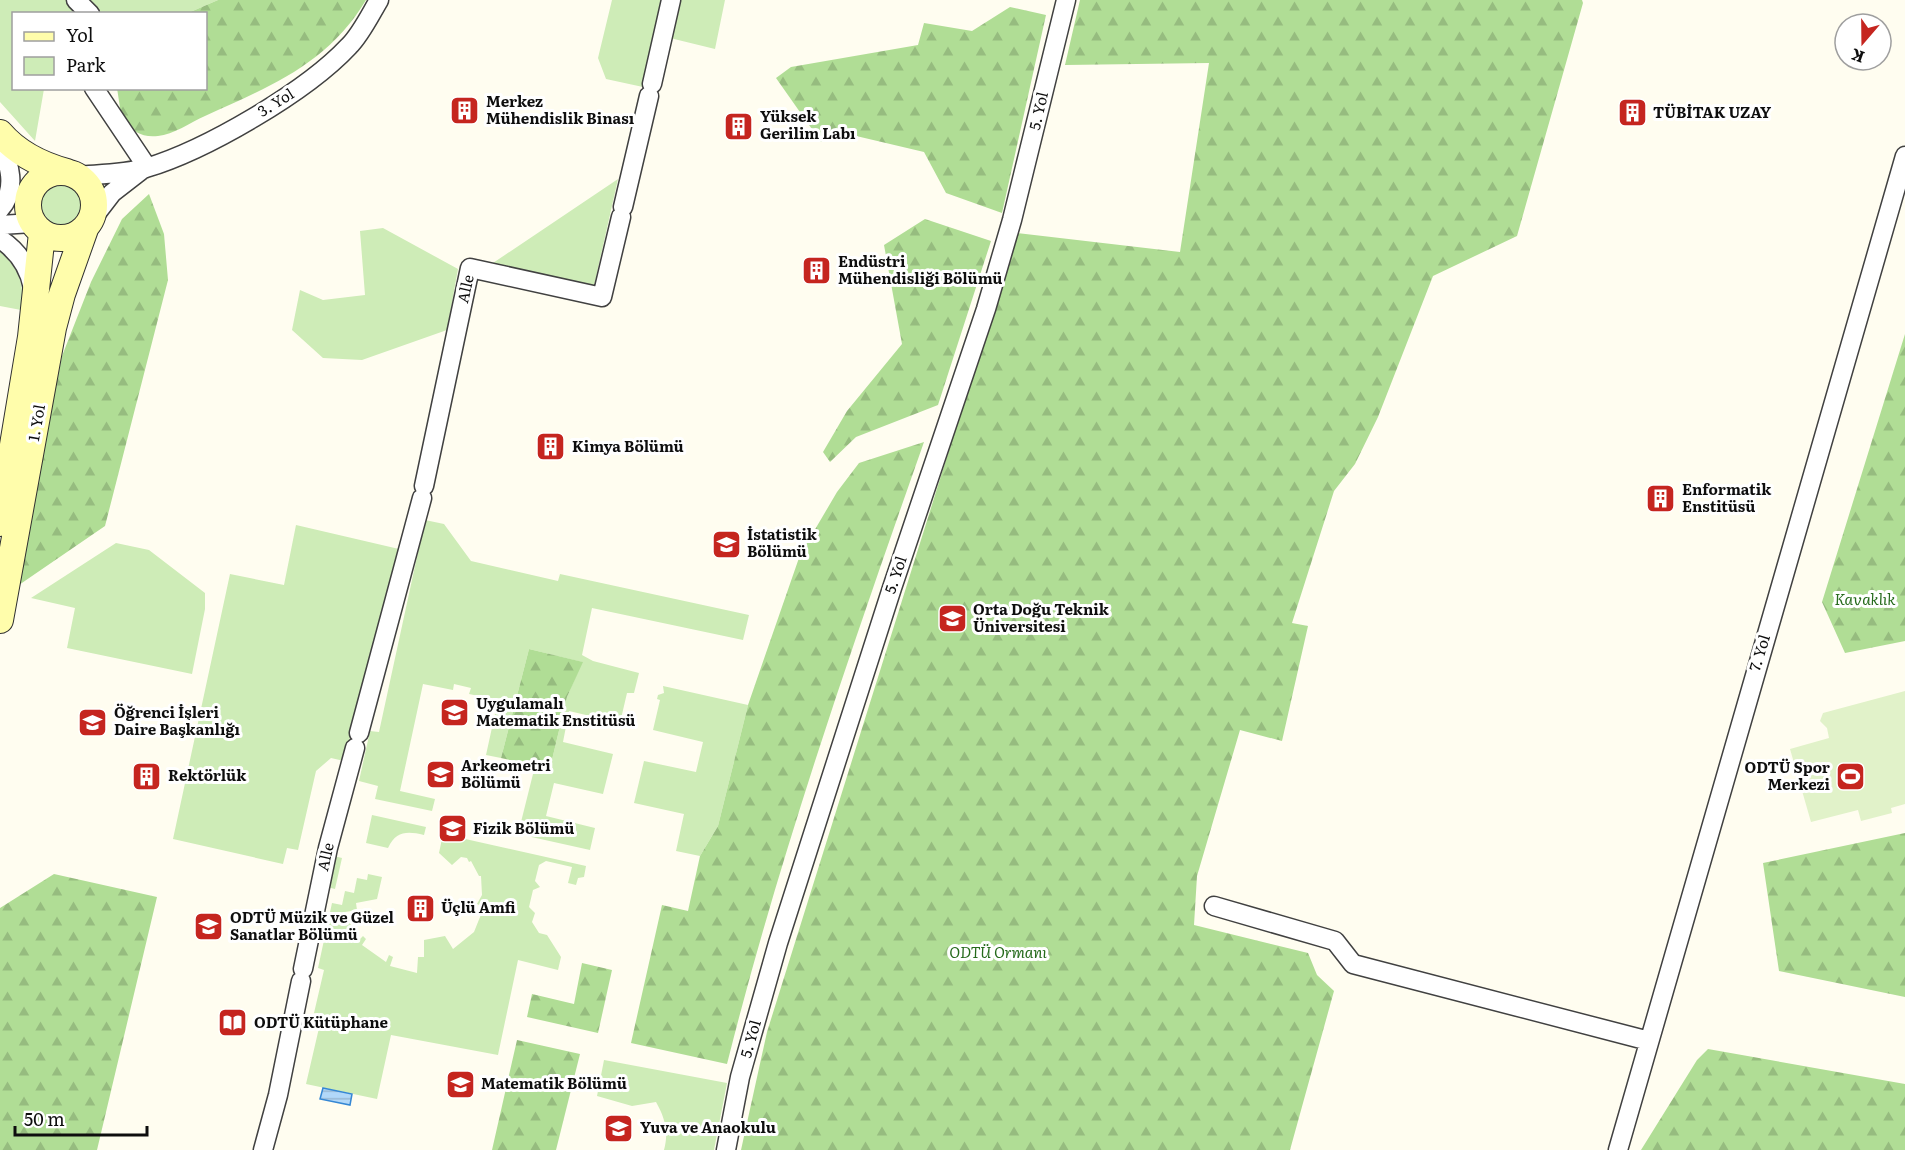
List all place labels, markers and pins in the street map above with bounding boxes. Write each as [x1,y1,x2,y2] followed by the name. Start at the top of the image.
[486,89,635,129] place label: Merkez Mühendislik Binası
[449,95,481,127] building icon: Merkez Mühendislik Binası
[1616,97,1648,129] building icon: TÜBİTAK UZAY
[1653,100,1772,123] place label: TÜBİTAK UZAY
[760,104,856,144] place label: Yüksek Gerilim Labı
[723,110,755,142] building icon: Yüksek Gerilim Labı
[838,249,1003,289] place label: Endüstri Mühendisliği Bölümü
[801,255,833,287] building icon: Endüstri Mühendisliği Bölümü
[535,431,567,463] building icon: Kimya Bölümü
[572,434,684,457] place label: Kimya Bölümü
[1682,477,1772,517] place label: Enformatik Enstitüsü
[1645,483,1677,515] building icon: Enformatik Enstitüsü
[747,522,818,562] place label: İstatistik Bölümü
[710,528,742,560] school or university icon: İstatistik Bölümü
[973,597,1110,637] place label: Orta Doğu Teknik Üniversitesi
[936,603,968,635] school or university icon: Orta Doğu Teknik Üniversitesi
[476,691,635,731] place label: Uygulamalı Matematik Enstitüsü
[439,697,471,729] school or university icon: Uygulamalı Matematik Enstitüsü
[114,700,241,740] place label: Öğrenci İşleri Daire Başkanlığı
[77,706,109,738] school or university icon: Öğrenci İşleri Daire Başkanlığı
[461,753,551,793] place label: Arkeometri Bölümü
[1745,755,1831,795] place label: ODTÜ Spor Merkezi
[424,759,456,791] school or university icon: Arkeometri Bölümü
[131,760,163,792] building icon: Rektörlük
[1835,761,1867,793] sports icon: ODTÜ Spor Merkezi
[168,763,247,786] place label: Rektörlük
[436,813,468,845] school or university icon: Fizik Bölümü
[473,816,574,839] place label: Fizik Bölümü
[404,892,436,924] building icon: Üçlü Amfi
[441,895,516,918] place label: Üçlü Amfi
[230,905,395,945] place label: ODTÜ Müzik ve Güzel Sanatlar Bölümü
[193,911,225,943] school or university icon: ODTÜ Müzik ve Güzel Sanatlar Bölümü
[217,1007,249,1039] library icon: ODTÜ Kütüphane
[254,1010,389,1033] place label: ODTÜ Kütüphane
[444,1068,476,1100] school or university icon: Matematik Bölümü
[481,1071,627,1094] place label: Matematik Bölümü
[603,1112,635,1144] school or university icon: Yuva ve Anaokulu
[640,1115,776,1138] place label: Yuva ve Anaokulu

